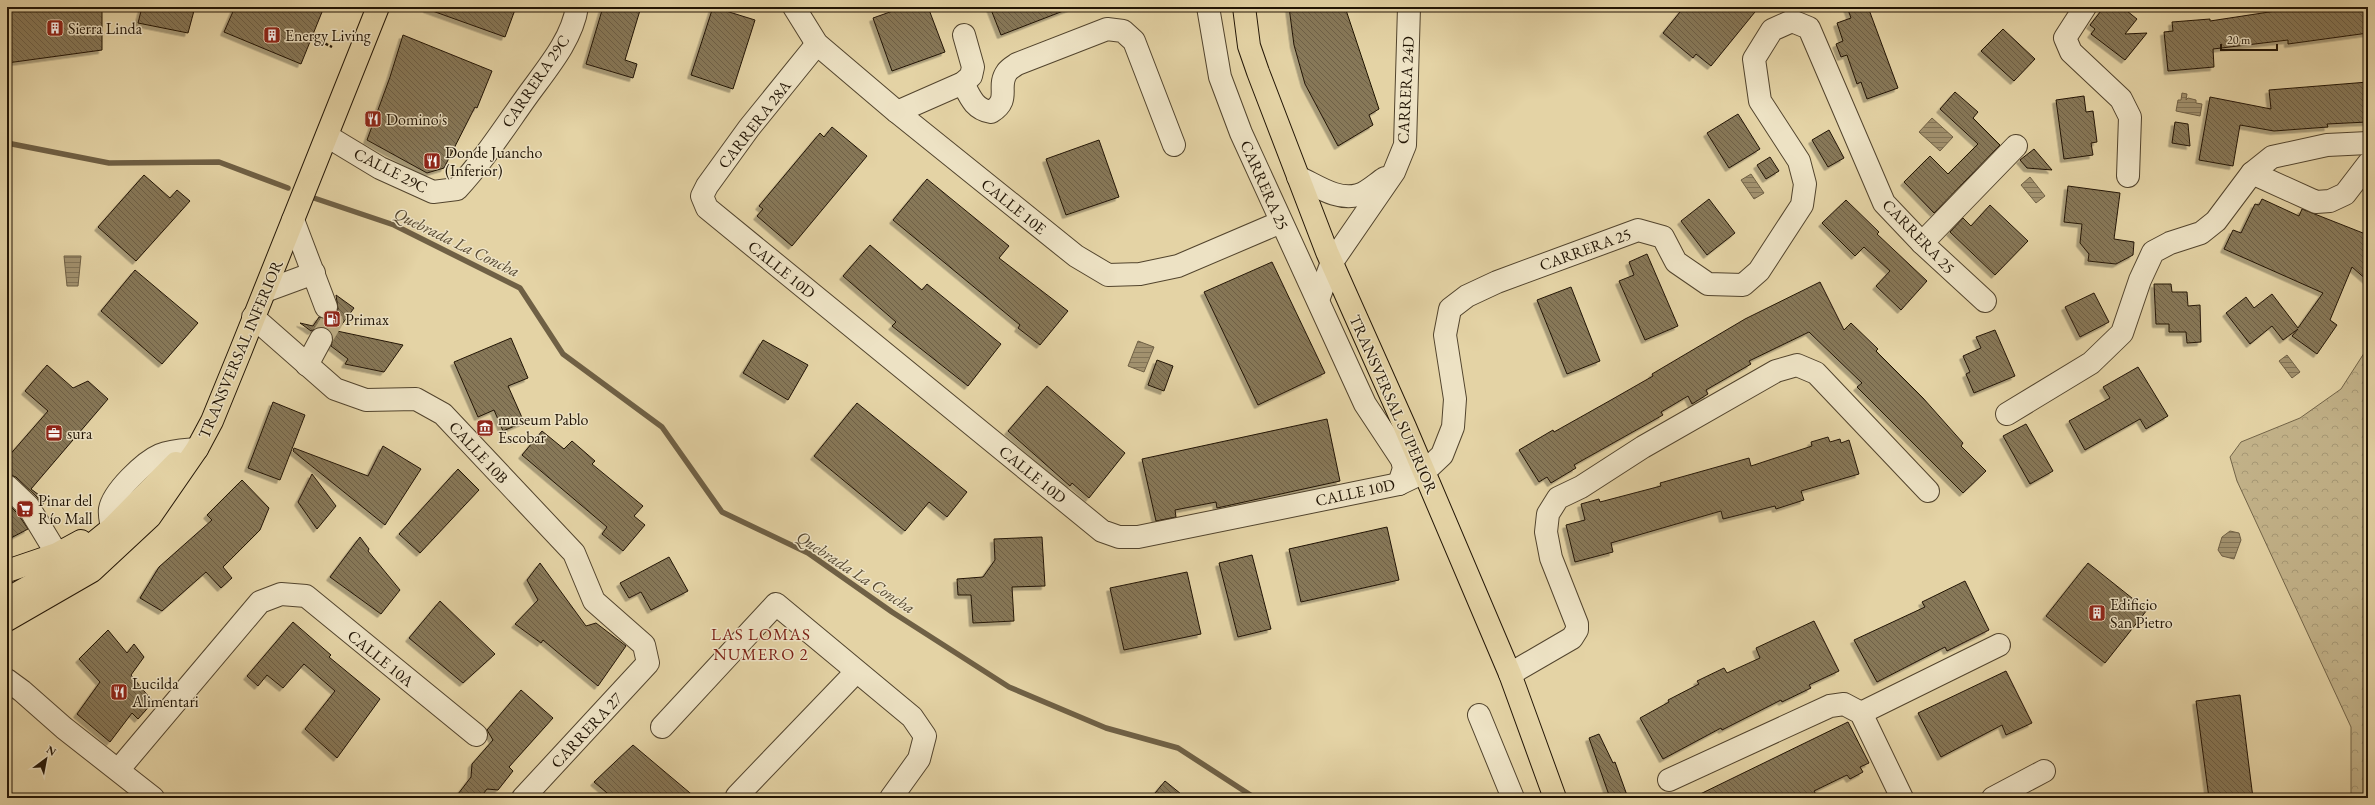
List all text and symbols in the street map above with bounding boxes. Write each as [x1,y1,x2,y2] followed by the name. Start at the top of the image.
[45,18,65,38] building icon: Sierra Linda
[68,18,143,39] place label: Sierra Linda
[262,25,282,45] building icon: Energy Living
[285,25,372,46] place label: Energy Living
[2221,26,2277,52] scale bar
[497,31,574,132] street label: CARRERA 29C
[2227,32,2251,48] text: 20 m
[1392,36,1419,145] street label: CARRERA 24D
[713,75,796,173] street label: CARRERA 28A
[363,109,383,129] restaurant icon: Domino's
[386,109,447,130] place label: Domino's
[1235,137,1294,233] street label: CARRERA 25
[445,142,542,181] place label: Donde Juancho (Inferior)
[350,143,431,198] street label: CALLE 29C
[422,151,442,171] restaurant icon: Donde Juancho (Inferior)
[977,174,1050,239] street label: CALLE 10E
[1878,195,1960,278] street label: CARRERA 25
[391,202,523,282] water label: Quebrada La Concha
[1536,223,1634,276] street label: CARRERA 25
[744,236,820,303] street label: CALLE 10D
[193,256,288,442] street label: TRANSVERSAL INFERIOR
[322,309,342,329] fuel station icon: Primax
[345,309,389,330] place label: Primax
[1345,311,1443,498] street label: TRANSVERSAL SUPERIOR
[498,409,589,448] place label: museum Pablo Escobar
[444,417,513,488] street label: CALLE 10B
[475,418,495,438] museum icon: museum Pablo Escobar
[44,423,64,443] office icon: sura
[67,423,93,444] place label: sura
[995,441,1071,508] street label: CALLE 10D
[1313,474,1397,511] street label: CALLE 10D
[38,490,93,529] place label: Pinar del Río Mall
[15,499,35,519] supermarket icon: Pinar del Río Mall
[792,525,920,619] water label: Quebrada La Concha
[2110,594,2173,633] place label: Edificio San Pietro
[2087,603,2107,623] building icon: Edificio San Pietro
[711,623,811,665] district label: LAS LOMAS NUMERO 2
[343,625,419,692] street label: CALLE 10A
[131,673,199,712] place label: Lucilda Alimentari
[109,682,129,702] restaurant icon: Lucilda Alimentari
[546,688,627,773] street label: CARRERA 27
[26,739,66,779] north arrow
[44,742,59,759] text: N

